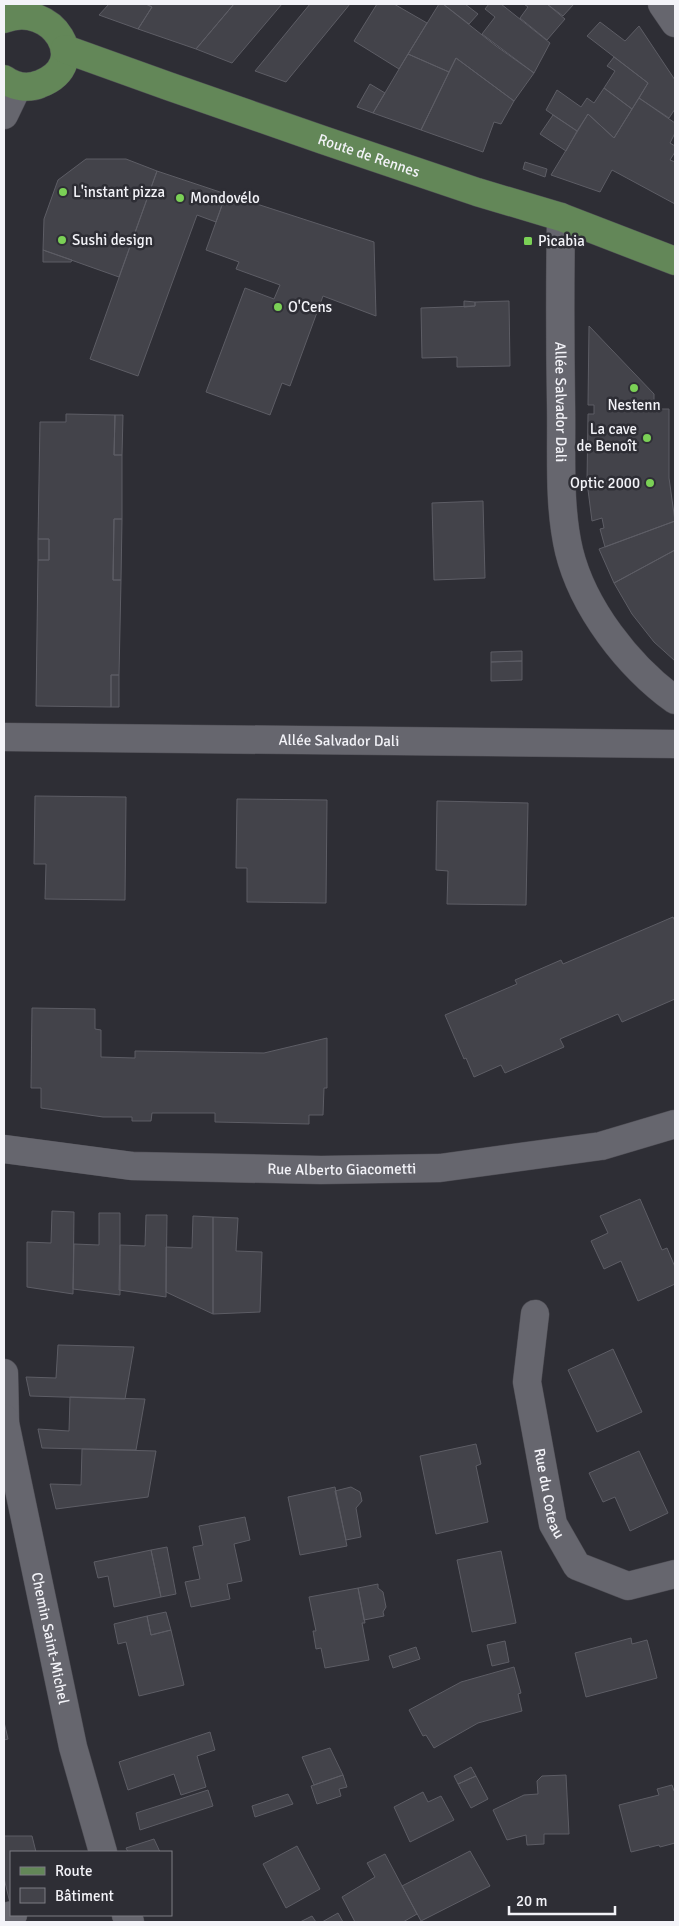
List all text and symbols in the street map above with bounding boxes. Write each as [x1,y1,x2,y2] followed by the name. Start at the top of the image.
[316,130,423,181] street label: Route de Rennes
[73,183,165,201] place label: L'instant pizza
[57,186,69,198] marker: L'instant pizza
[190,189,260,207] place label: Mondovélo
[174,192,186,204] marker: Mondovélo
[72,231,153,249] place label: Sushi design
[538,232,585,250] place label: Picabia
[56,234,68,246] marker: Sushi design
[522,235,534,247] marker: Picabia
[288,298,333,316] place label: O'Cens
[272,301,284,313] marker: O'Cens
[551,342,570,462] street label: Allée Salvador Dali
[628,382,640,394] marker: Nestenn
[607,396,661,414] place label: Nestenn
[576,420,637,455] place label: La cave de Benoît
[641,432,653,444] marker: La cave de Benoît
[570,474,640,492] place label: Optic 2000
[644,477,656,489] marker: Optic 2000
[279,731,399,750] street label: Allée Salvador Dali
[267,1159,416,1179] street label: Rue Alberto Giacometti
[530,1447,568,1542] street label: Rue du Coteau
[28,1571,73,1706] street label: Chemin Saint-Michel
[10,1851,172,1916] legend
[55,1862,92,1880] text: Route
[509,1884,615,1916] scale bar
[55,1887,114,1905] text: Bâtiment
[516,1892,547,1910] text: 20 m

